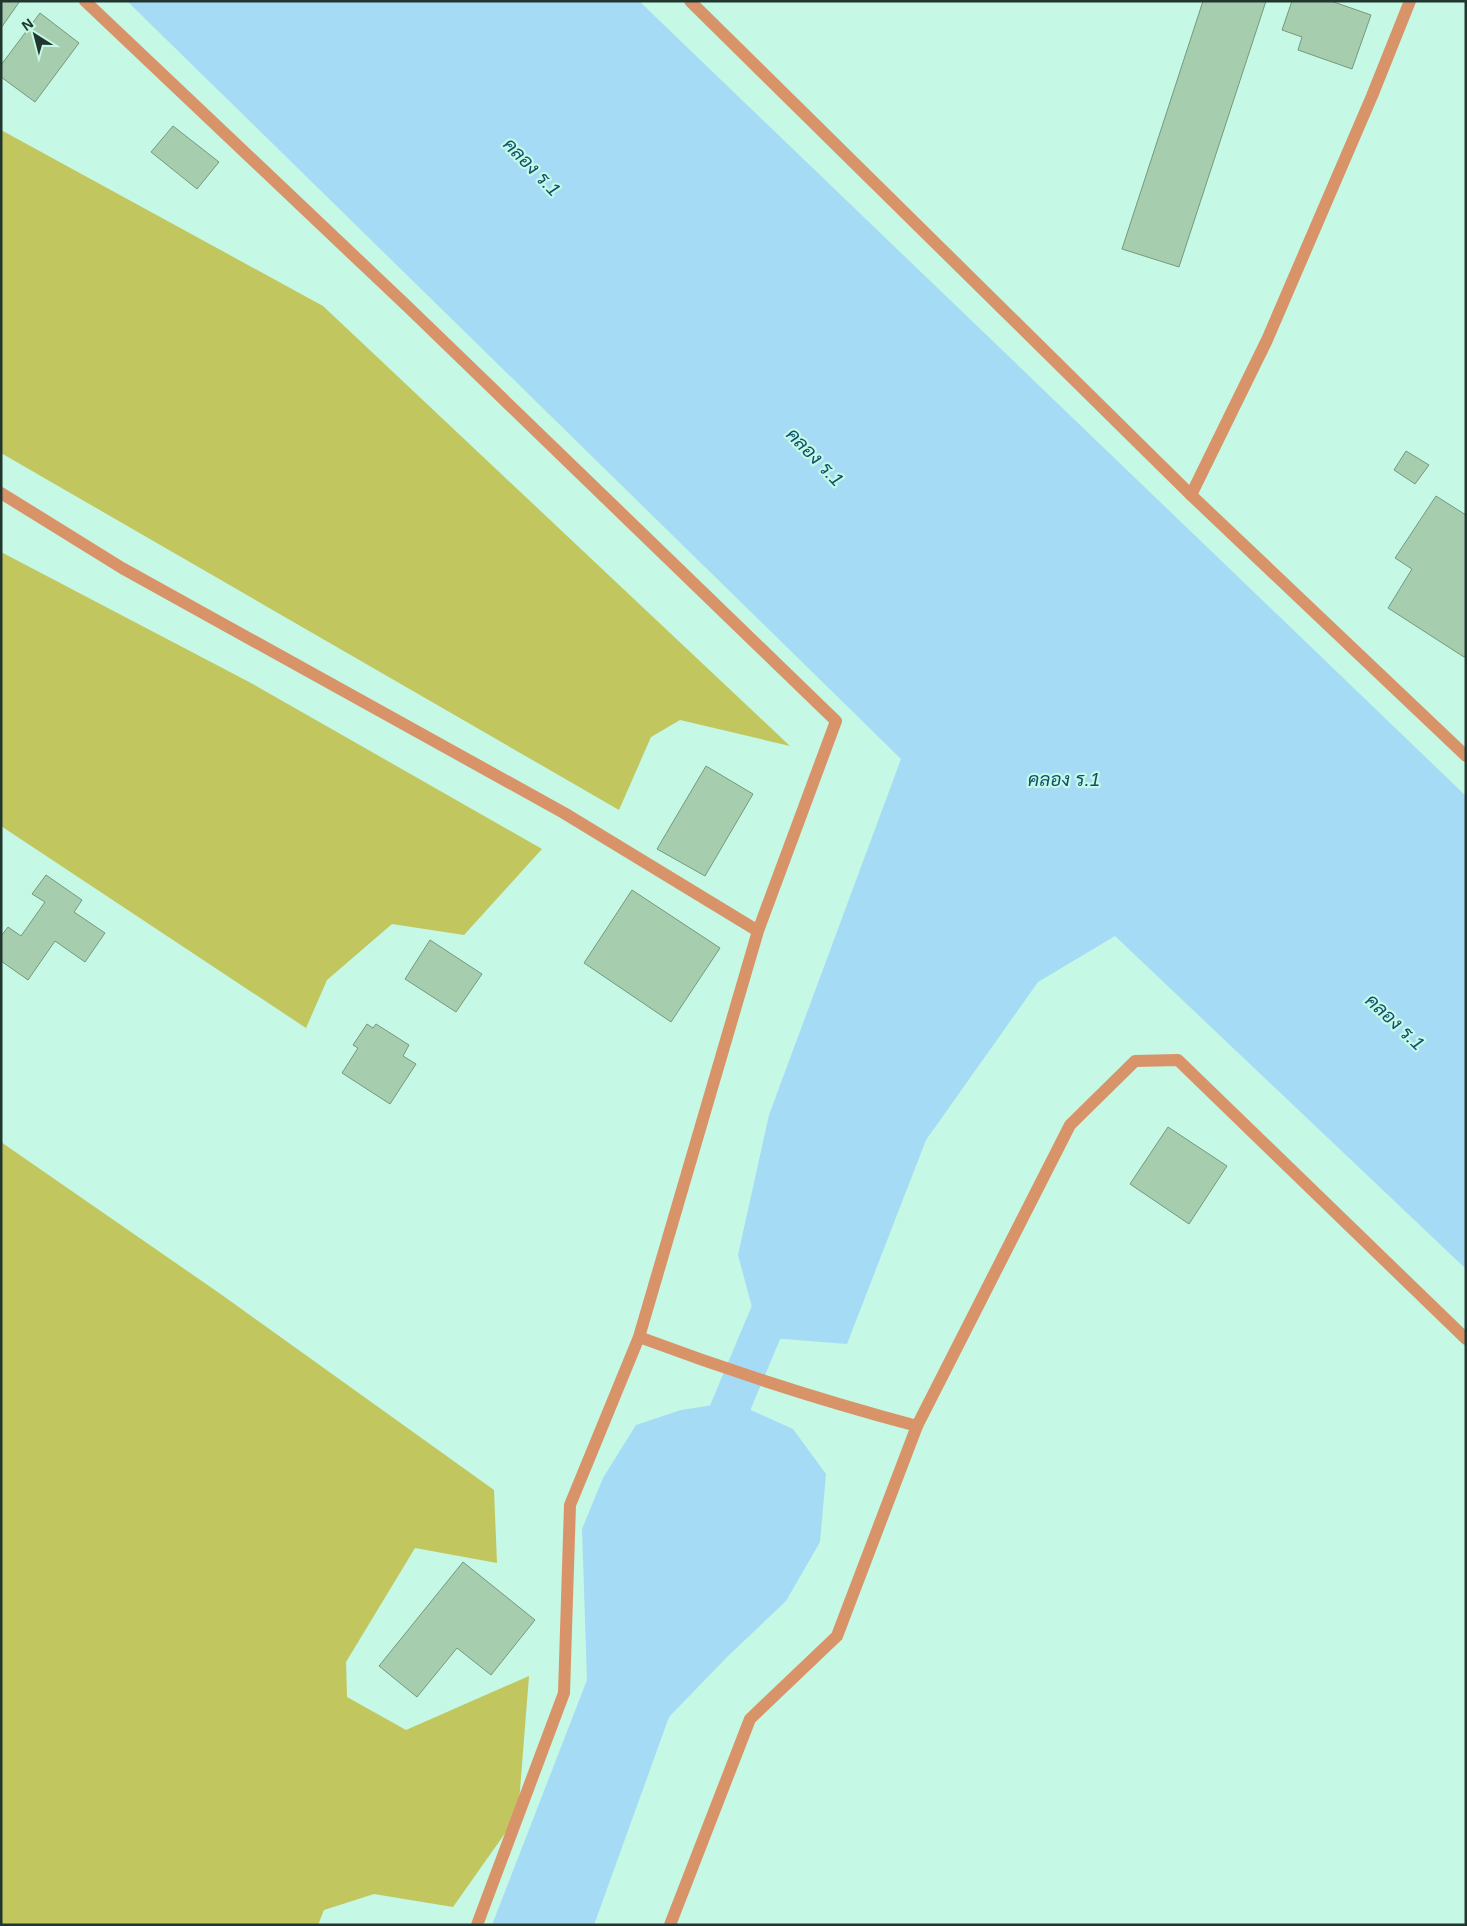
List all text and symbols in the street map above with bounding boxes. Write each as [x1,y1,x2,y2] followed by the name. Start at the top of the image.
[10,10,60,60] north arrow
[19,15,36,34] text: N
[499,134,565,200] water label: คลอง ร.1
[782,424,848,490] water label: คลอง ร.1
[1028,769,1100,790] water label: คลอง ร.1
[1361,990,1429,1054] water label: คลอง ร.1

